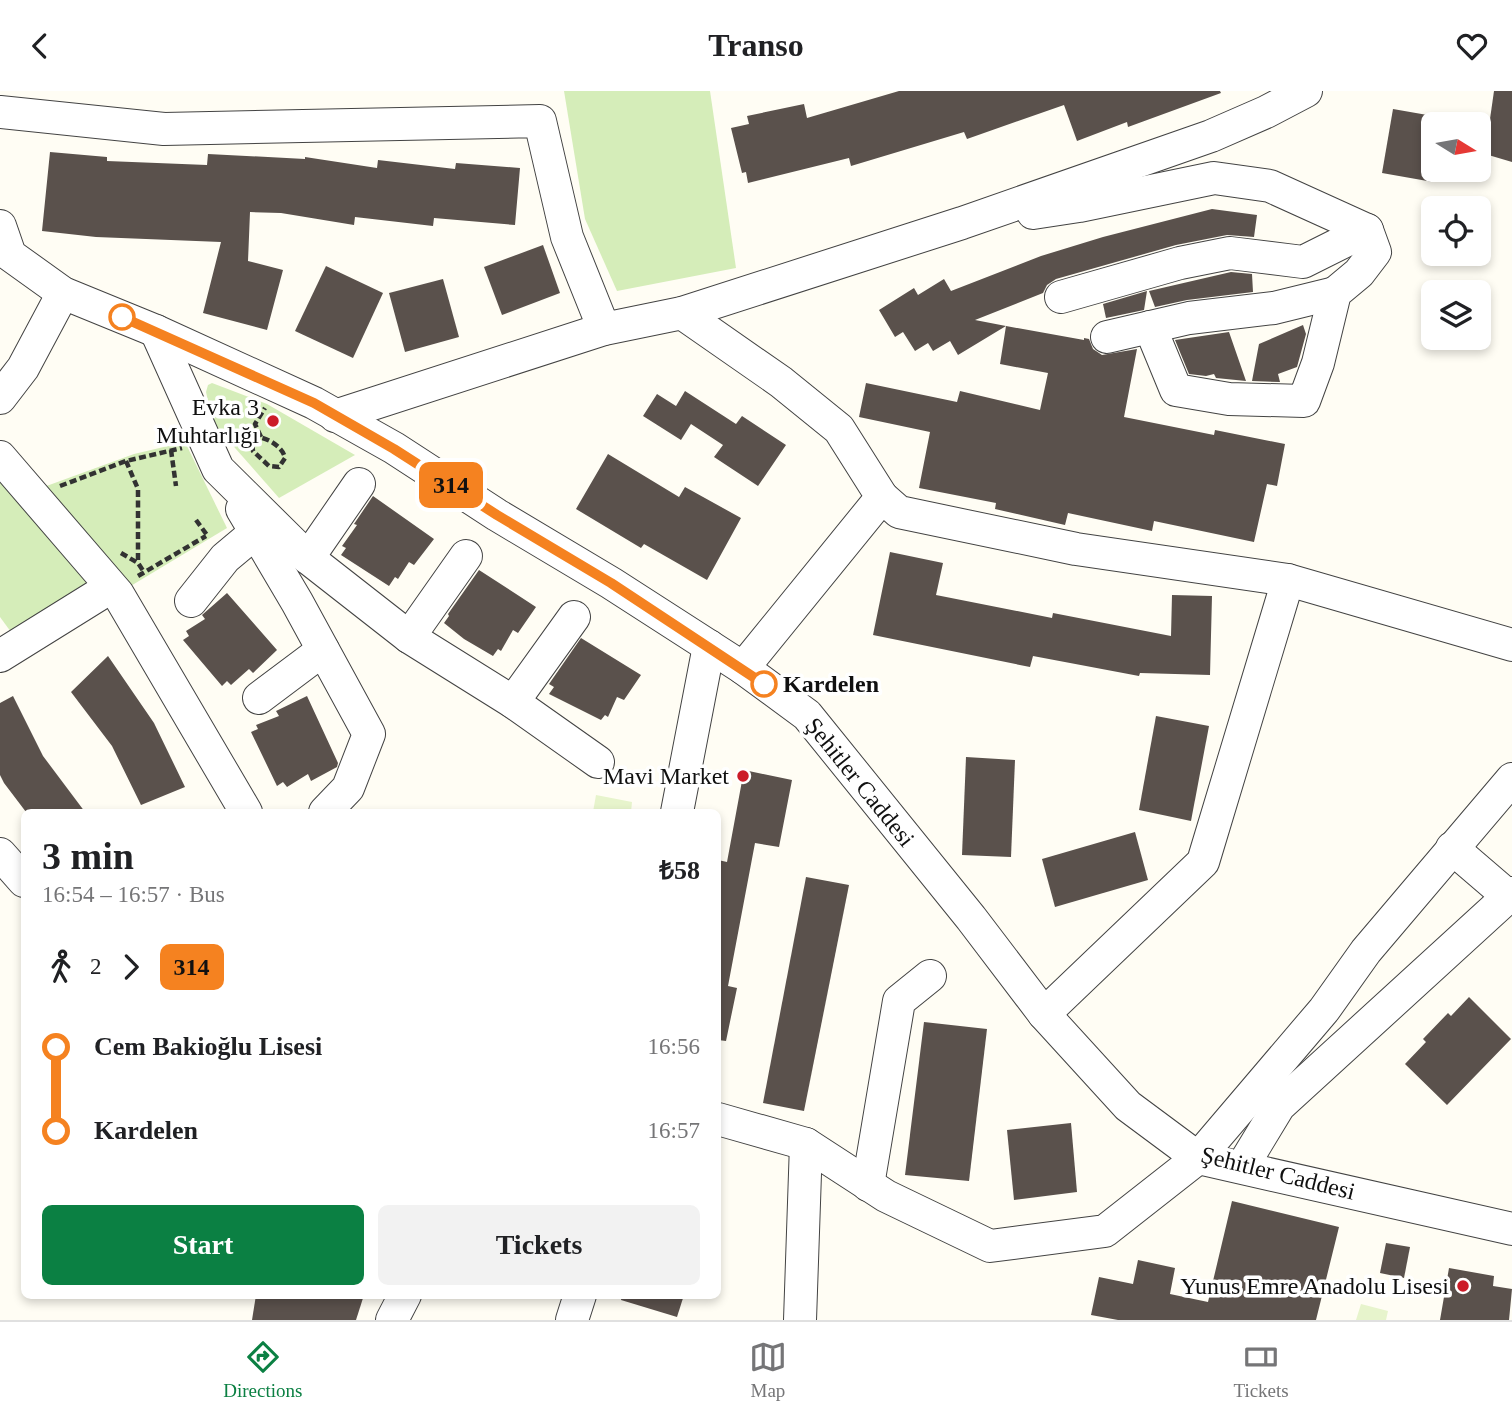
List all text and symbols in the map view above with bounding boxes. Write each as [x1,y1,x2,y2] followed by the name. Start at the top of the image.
[21,27,59,65] icon: back
[708,27,804,63] text: Transo
[1453,27,1491,65] icon: heart
[1421,112,1491,182] north arrow
[1421,112,1491,350] map controls
[1421,196,1491,266] button: locate
[1421,280,1491,350] button: layers
[109,304,135,330] unlabelled marker
[156,394,259,448] place label: Evka 3 Muhtarlığı
[265,413,281,429] marker: Evka 3 Muhtarlığı
[411,462,491,508] line badge: 314
[433,472,469,498] text: 314
[751,671,777,697] marker: Kardelen
[783,671,879,697] place label: Kardelen
[800,712,920,852] street label: Şehitler Caddesi
[603,763,729,789] place label: Mavi Market
[735,768,751,784] marker: Mavi Market
[42,835,134,877] text: 3 min
[659,856,700,885] text: ₺58
[42,882,225,907] text: 16:54 – 16:57 · Bus
[42,948,80,986] icon: walk
[112,948,150,986] icon: forward
[90,954,102,979] text: 2
[174,954,210,980] text: 314
[94,1032,322,1061] text: Cem Bakioğlu Lisesi
[648,1034,700,1059] text: 16:56
[94,1116,198,1145] text: Kardelen
[648,1118,700,1143] text: 16:57
[1198,1141,1358,1205] street label: Şehitler Caddesi
[42,1205,364,1285] button: Start
[378,1205,700,1285] button: Tickets
[1180,1273,1449,1299] place label: Yunus Emre Anadolu Lisesi
[1455,1278,1471,1294] marker: Yunus Emre Anadolu Lisesi
[223,1338,302,1402] tab: Directions
[749,1338,787,1402] tab: Map
[1233,1338,1289,1402] tab: Tickets

